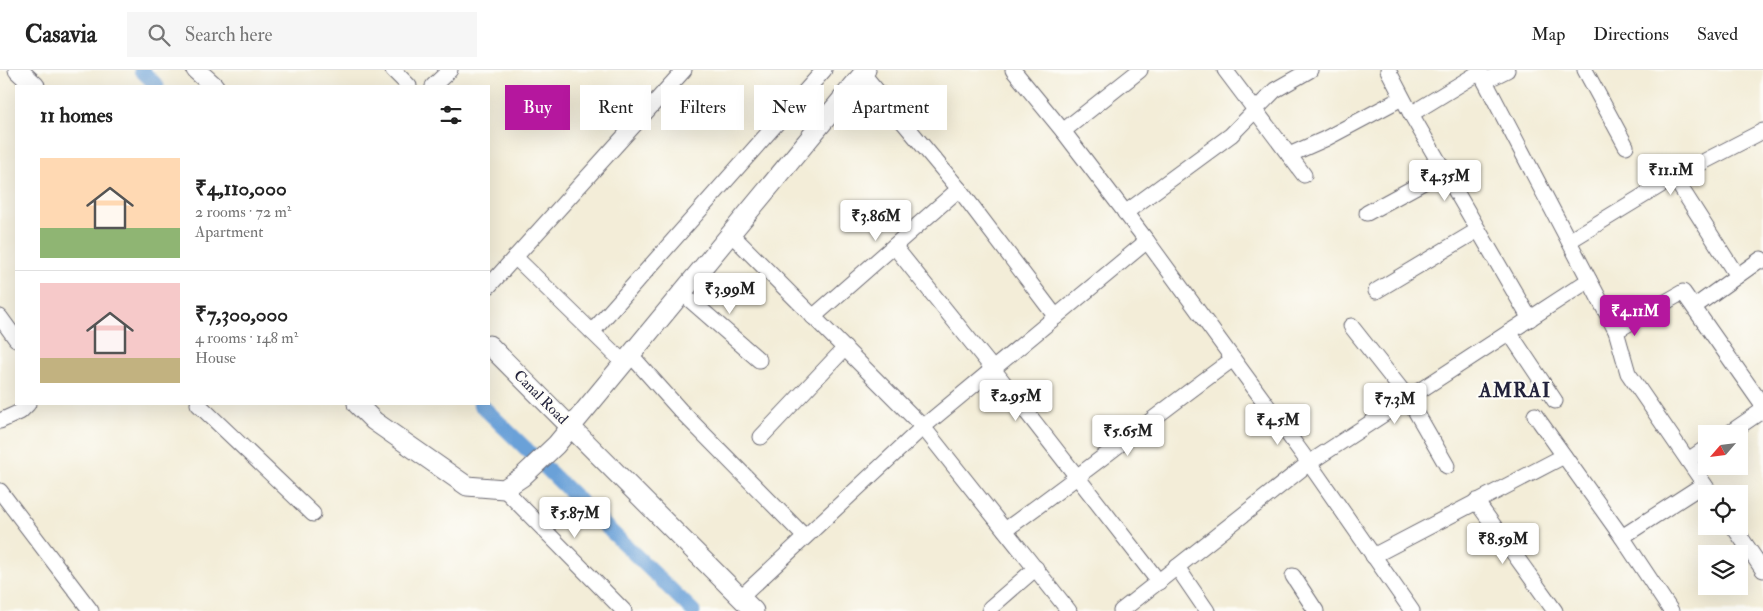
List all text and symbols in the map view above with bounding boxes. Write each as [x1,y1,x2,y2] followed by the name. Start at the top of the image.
[127,12,477,57] search box
[25,19,97,50] text: Casavia
[145,21,173,49] icon: search
[185,23,273,47] text: Search here
[1532,23,1565,46] text: Map
[1593,23,1669,46] text: Directions
[1697,23,1738,46] text: Saved
[505,85,570,130] chip: Buy
[580,85,651,130] chip: Rent
[661,85,744,130] chip: Filters
[754,85,824,130] chip: New
[834,85,947,130] chip: Apartment
[437,101,465,129] icon: filters
[40,102,113,129] text: 11 homes
[1630,154,1712,196] pin: ₹11.1M
[1404,160,1486,202] pin: ₹4.35M
[1649,160,1693,180] text: ₹11.1M
[1420,166,1470,186] text: ₹4.35M
[195,175,287,202] text: ₹4,110,000
[80,178,140,238] icon: home
[835,200,917,242] pin: ₹3.86M
[195,202,291,222] text: 2 rooms · 72 m²
[851,206,901,226] text: ₹3.86M
[195,222,263,242] text: Apartment
[689,272,771,315] pin: ₹3.99M
[705,279,755,299] text: ₹3.99M
[1594,294,1676,337] pin: ₹4.11M
[195,301,288,328] text: ₹7,300,000
[1611,301,1659,321] text: ₹4.11M
[80,303,140,363] icon: home
[195,328,298,348] text: 4 rooms · 148 m²
[195,348,236,368] text: House
[509,366,572,429] street label: Canal Road
[1478,378,1551,403] district label: AMRAI
[975,380,1057,422] pin: ₹2.95M
[1360,382,1430,425] pin: ₹7.3M
[990,386,1042,406] text: ₹2.95M
[1375,389,1415,409] text: ₹7.3M
[1243,404,1313,446] pin: ₹4.5M
[1256,410,1300,430] text: ₹4.5M
[1087,414,1169,457] pin: ₹5.65M
[1103,421,1153,441] text: ₹5.65M
[1698,425,1748,475] north arrow
[1698,425,1748,595] map controls
[1698,485,1748,535] button: locate
[534,496,616,539] pin: ₹5.87M
[550,503,600,523] text: ₹5.87M
[1462,522,1544,565] pin: ₹8.59M
[1478,529,1528,549] text: ₹8.59M
[1698,545,1748,595] button: layers

